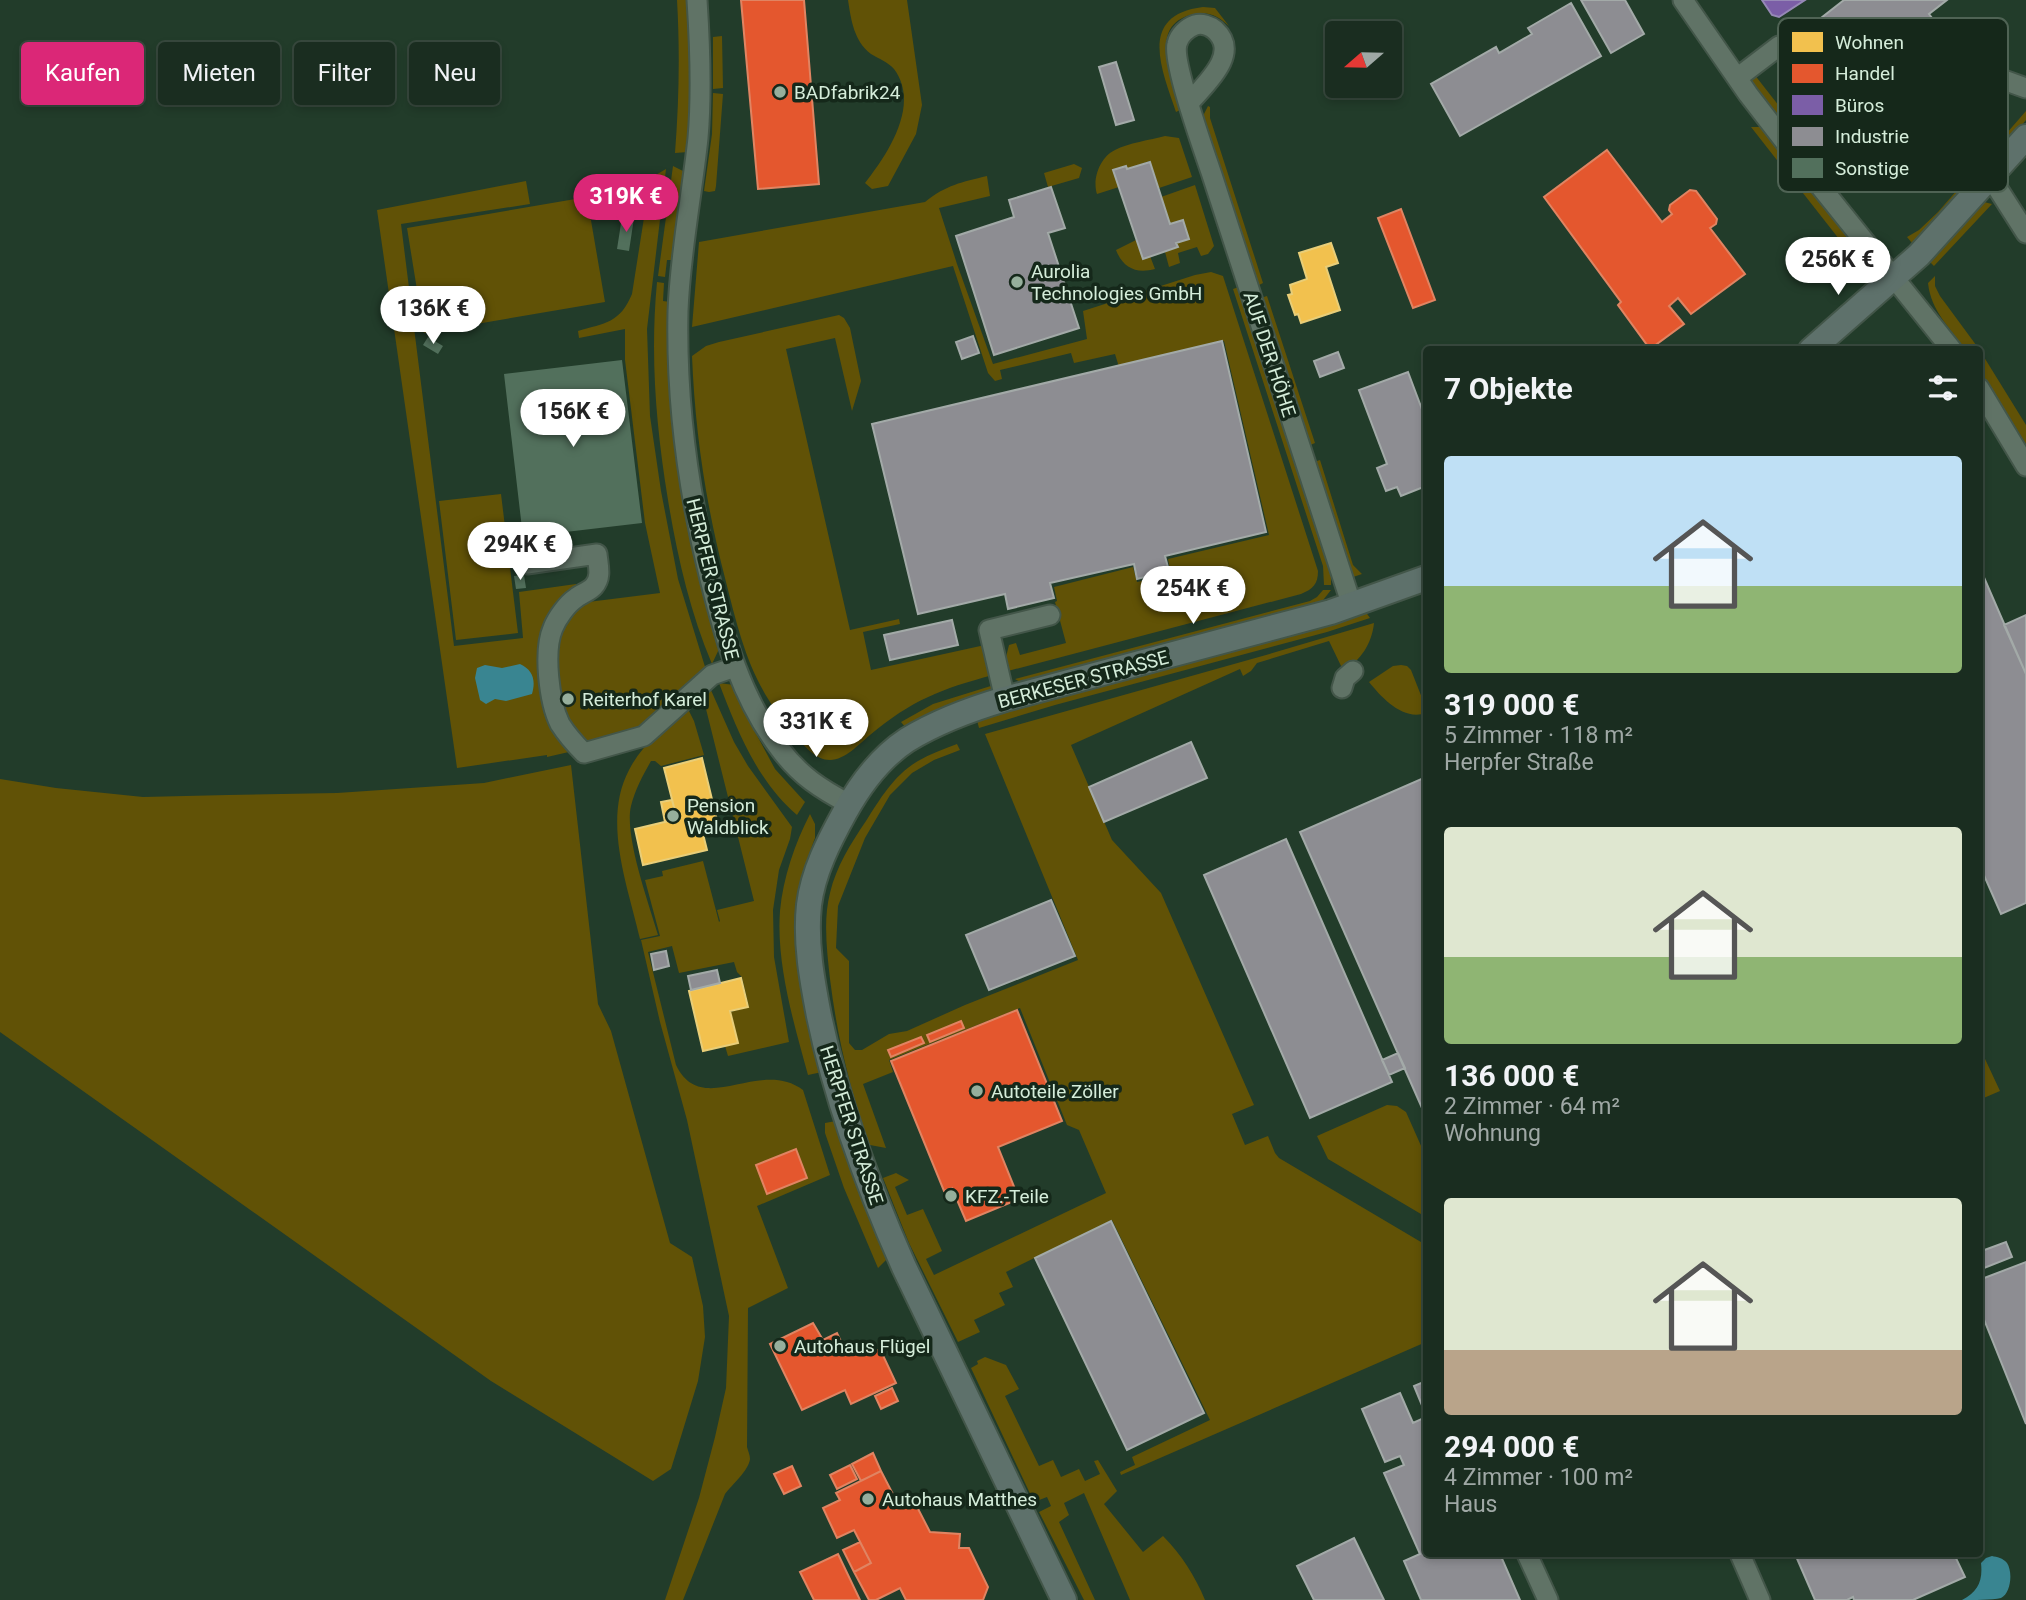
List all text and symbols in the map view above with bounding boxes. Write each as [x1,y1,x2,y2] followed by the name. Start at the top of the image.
[1778,18,2008,192] legend
[1325,21,1402,98] north arrow
[1325,21,1402,98] map controls
[1835,31,1904,54] text: Wohnen
[21,42,144,105] chip: Kaufen
[158,42,280,105] chip: Mieten
[294,42,395,105] chip: Filter
[409,42,500,105] chip: Neu
[1835,62,1895,85] text: Handel
[794,81,901,104] place label: BADfabrik24
[772,84,788,100] marker: BADfabrik24
[1835,94,1884,117] text: Büros
[1835,125,1909,148] text: Industrie
[1835,157,1909,180] text: Sonstige
[569,174,683,234] pin: 319K €
[589,183,663,210] text: 319K €
[1781,238,1895,297] pin: 256K €
[1801,246,1875,273] text: 256K €
[1031,260,1202,305] place label: Aurolia Technologies GmbH
[1009,274,1025,290] marker: Aurolia Technologies GmbH
[376,286,490,346] pin: 136K €
[1238,289,1301,420] street label: AUF DER HÖHE
[396,295,470,322] text: 136K €
[1924,369,1962,407] icon: filters
[1444,371,1573,406] text: 7 Objekte
[516,390,630,449] pin: 156K €
[536,398,610,425] text: 156K €
[681,496,744,663] street label: HERPFER STRASSE
[1640,501,1766,627] icon: home
[463,522,577,582] pin: 294K €
[483,531,557,558] text: 294K €
[1136,566,1250,626] pin: 254K €
[1156,575,1230,602] text: 254K €
[995,646,1171,713] street label: BERKESER STRASSE
[1444,687,1579,722] text: 319 000 €
[582,688,707,711] place label: Reiterhof Karel
[560,691,576,707] marker: Reiterhof Karel
[759,700,873,759] pin: 331K €
[779,708,853,735] text: 331K €
[1444,722,1633,749] text: 5 Zimmer · 118 m²
[1444,749,1594,776] text: Herpfer Straße
[687,794,769,839] place label: Pension Waldblick
[665,808,681,824] marker: Pension Waldblick
[1640,872,1766,998] icon: home
[815,1043,888,1208] street label: HERPFER STRASSE
[1444,1058,1579,1093] text: 136 000 €
[991,1080,1119,1103] place label: Autoteile Zöller
[969,1083,985,1099] marker: Autoteile Zöller
[1444,1093,1620,1120] text: 2 Zimmer · 64 m²
[1444,1120,1541,1147] text: Wohnung
[965,1185,1049,1208] place label: KFZ.-Teile
[943,1188,959,1204] marker: KFZ.-Teile
[1640,1243,1766,1369] icon: home
[794,1335,930,1358] place label: Autohaus Flügel
[772,1338,788,1354] marker: Autohaus Flügel
[1444,1429,1579,1464] text: 294 000 €
[1444,1464,1633,1491] text: 4 Zimmer · 100 m²
[882,1488,1037,1511] place label: Autohaus Matthes
[860,1491,876,1507] marker: Autohaus Matthes
[1444,1491,1497,1518] text: Haus

